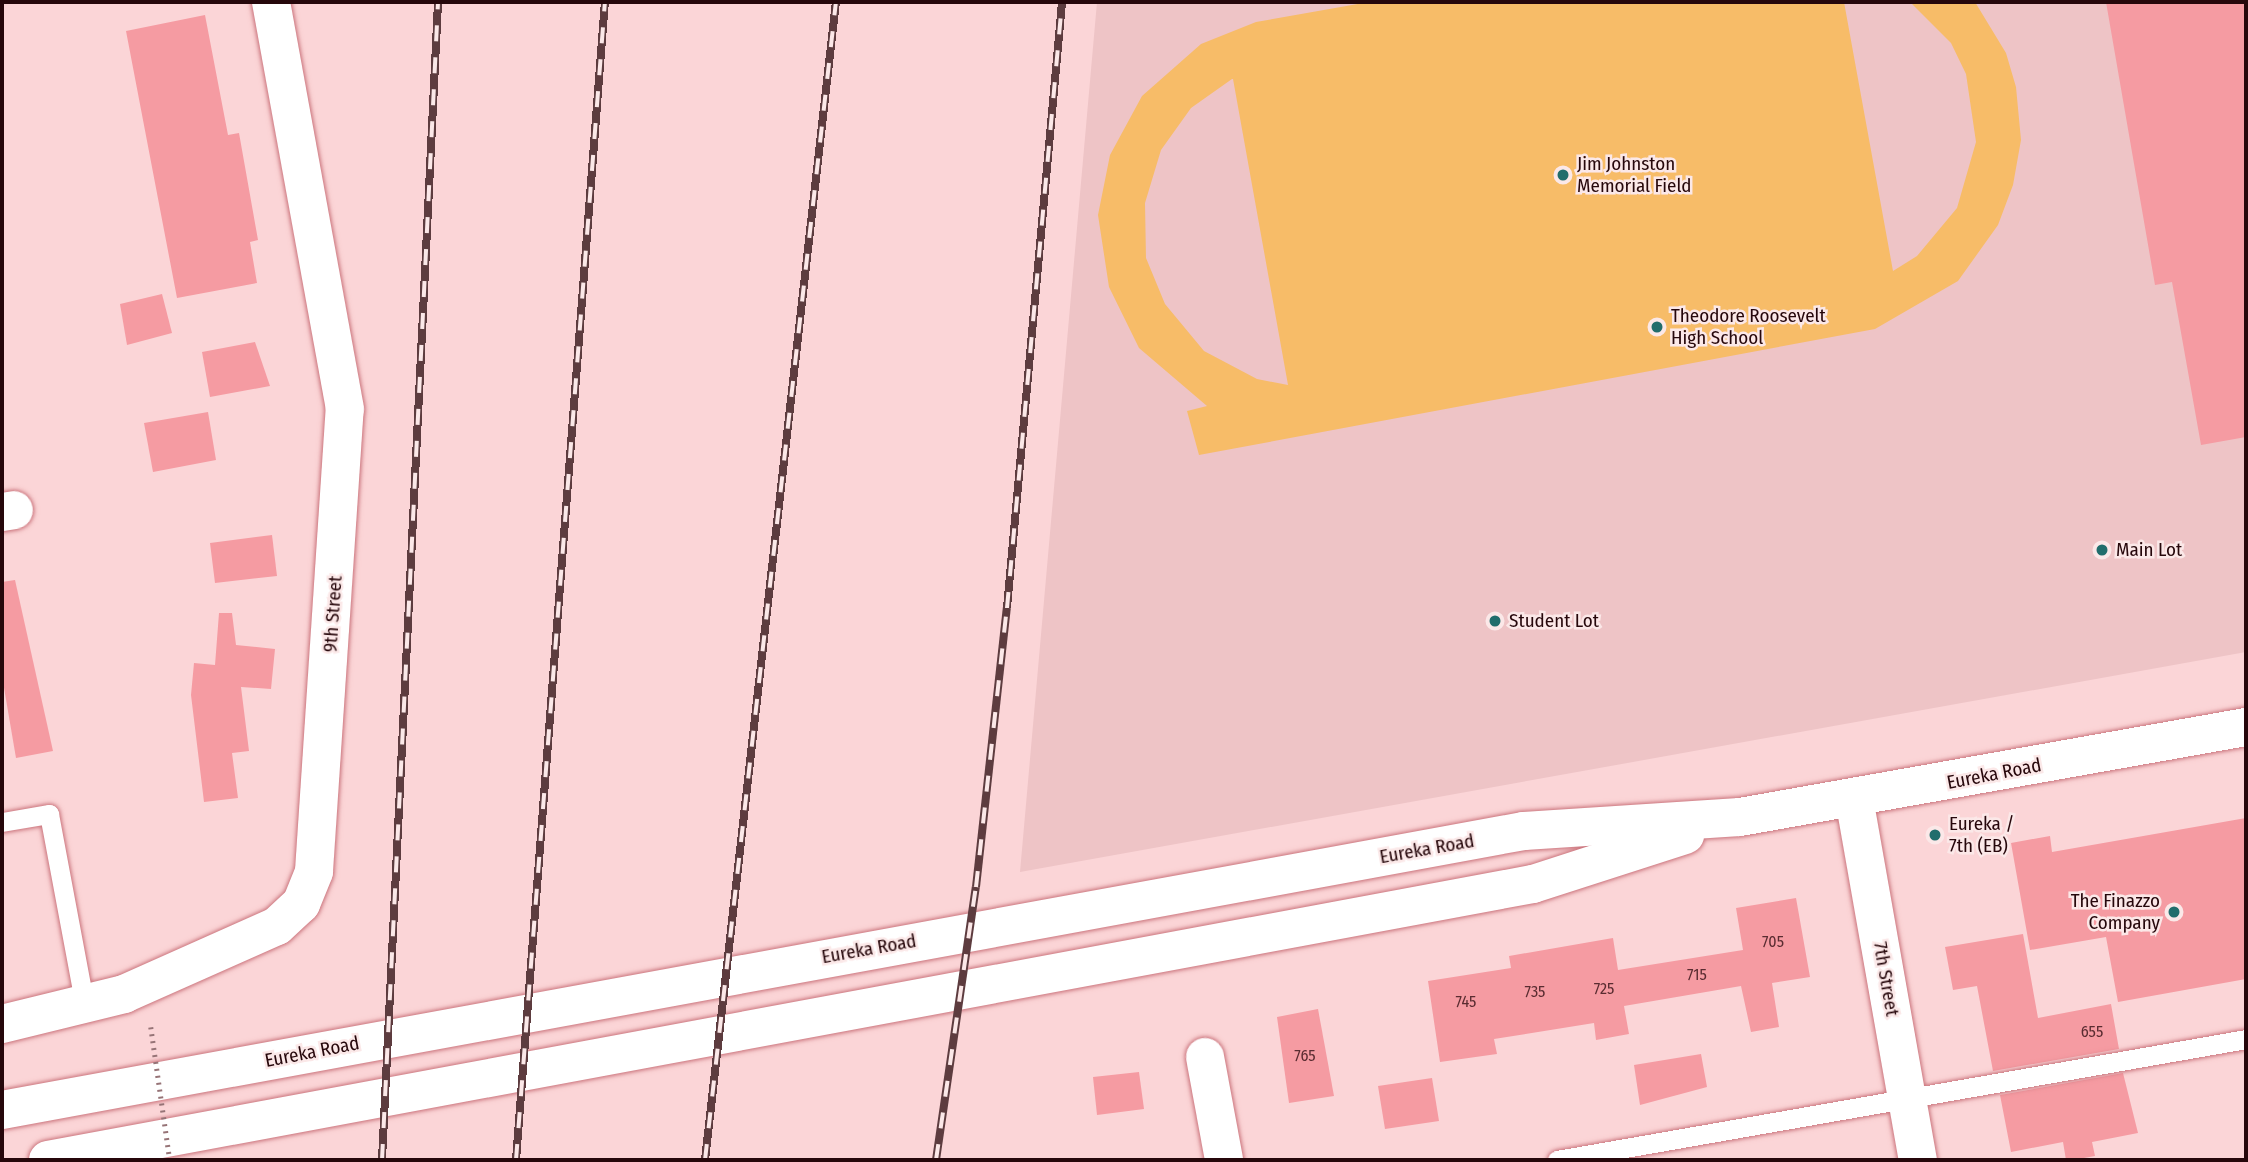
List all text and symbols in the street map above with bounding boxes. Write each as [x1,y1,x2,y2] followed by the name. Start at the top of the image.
[1577,153,1692,197] place label: Jim Johnston Memorial Field
[1555,167,1571,183] marker: Jim Johnston Memorial Field
[1671,305,1826,349] place label: Theodore Roosevelt High School
[1649,319,1665,335] marker: Theodore Roosevelt High School
[2116,539,2182,561] place label: Main Lot
[2094,542,2110,558] marker: Main Lot
[319,575,347,653] street label: 9th Street
[1509,610,1599,632] place label: Student Lot
[1487,613,1503,629] marker: Student Lot
[1945,754,2043,794] street label: Eureka Road
[1949,813,2014,857] place label: Eureka / 7th (EB)
[1927,827,1943,843] marker: Eureka / 7th (EB)
[1378,829,1476,869] street label: Eureka Road
[2071,890,2160,934] place label: The Finazzo Company
[2166,904,2182,920] marker: The Finazzo Company
[820,929,918,969] street label: Eureka Road
[1762,932,1784,952] house number: 705
[1868,940,1904,1018] street label: 7th Street
[1687,965,1707,985] house number: 715
[1594,979,1614,999] house number: 725
[1525,982,1545,1002] house number: 735
[1456,992,1476,1012] house number: 745
[2081,1022,2103,1042] house number: 655
[263,1032,361,1072] street label: Eureka Road
[1294,1046,1316,1066] house number: 765

